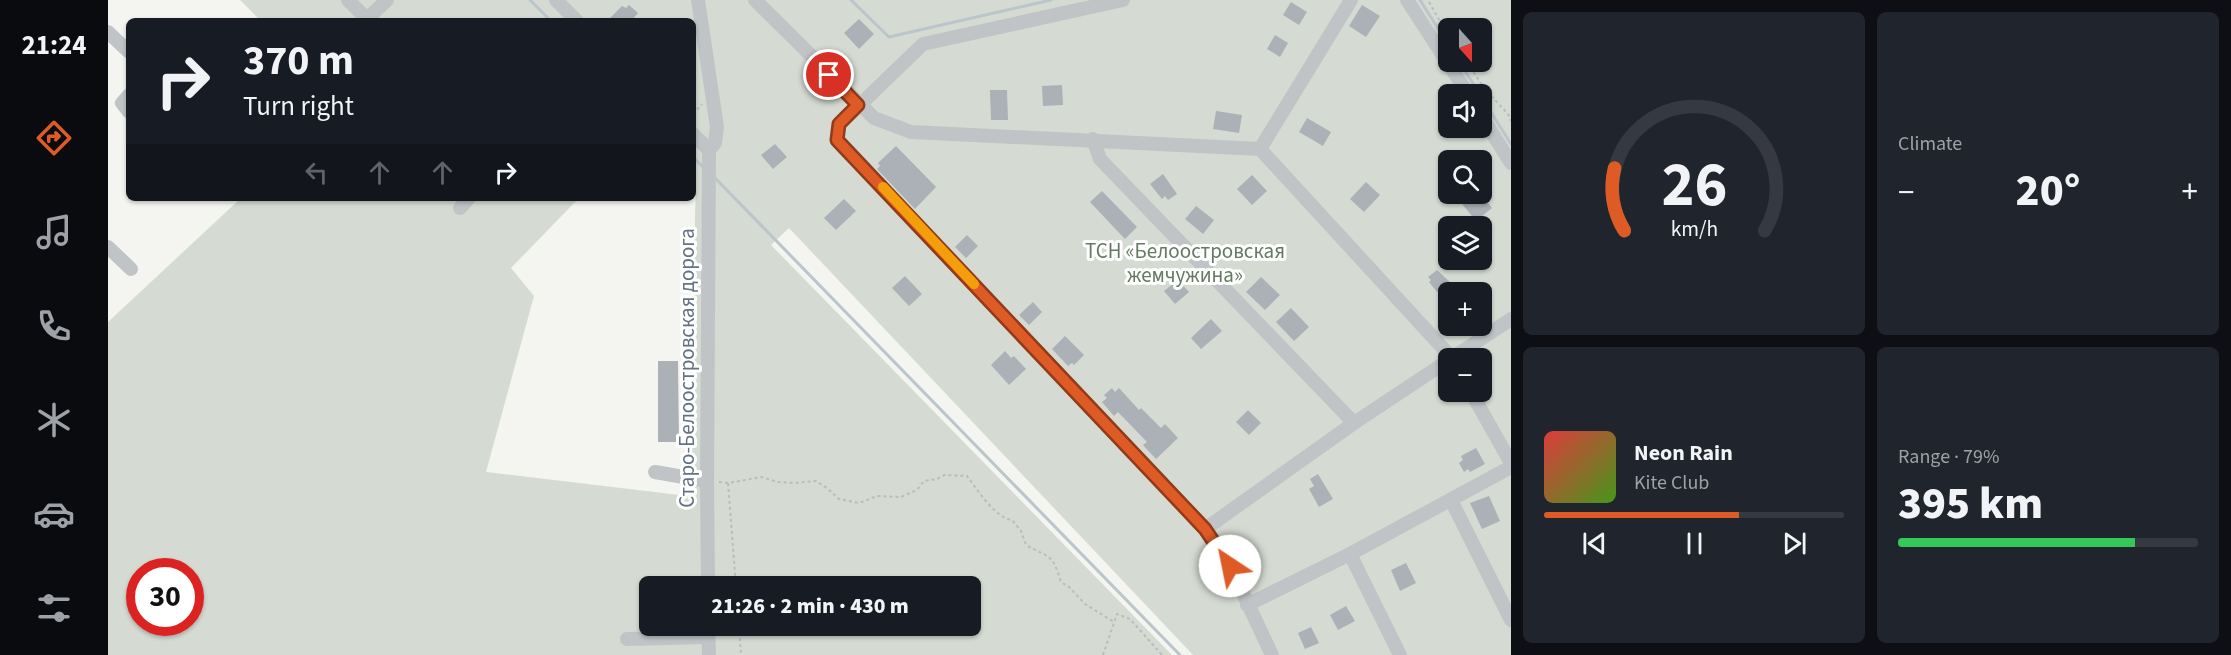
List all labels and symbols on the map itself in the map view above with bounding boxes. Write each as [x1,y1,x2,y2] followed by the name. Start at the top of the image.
[1438,18,1492,72] north arrow
[803,49,854,100] pin
[672,228,702,508] street label: Старо-Белоостровская дорога
[1085,236,1285,290] park label: ТСН «Белоостровская жемчужина»
[1198,534,1262,598] position arrow
[126,558,204,636] speed limit sign: 30

